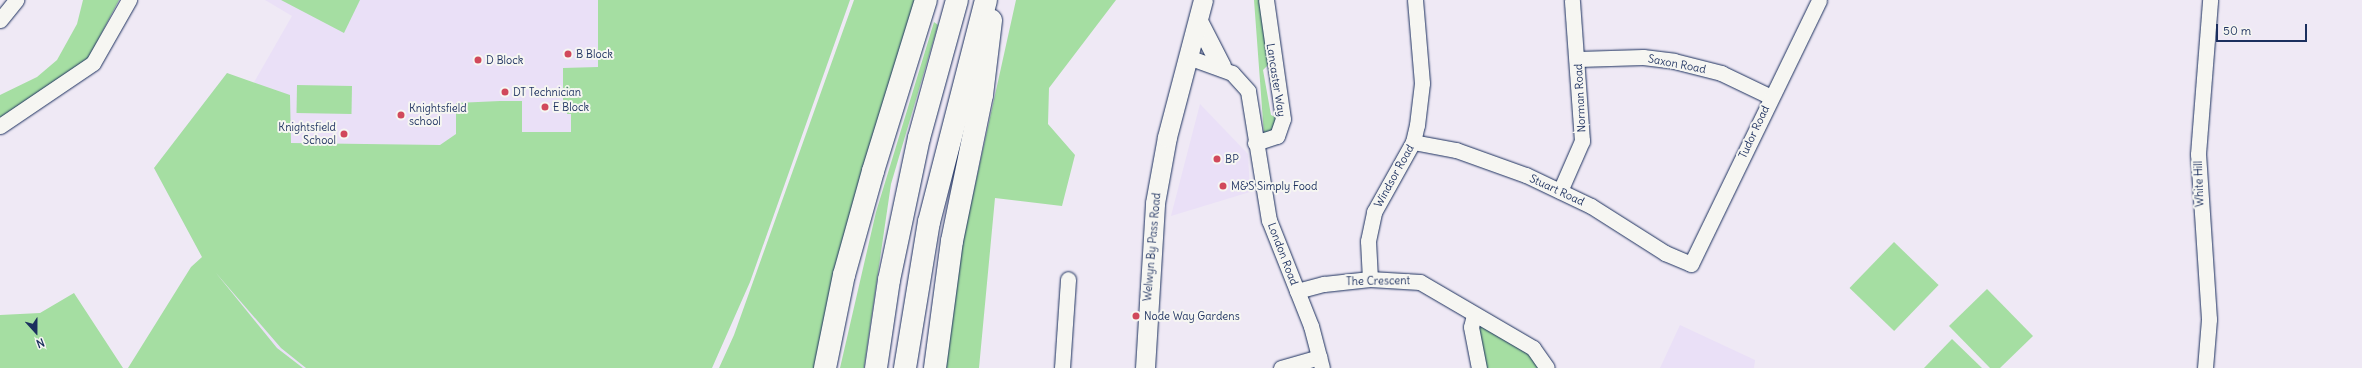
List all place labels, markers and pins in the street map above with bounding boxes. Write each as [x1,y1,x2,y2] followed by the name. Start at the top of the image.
[576,47,613,61] place label: B Block
[563,49,573,59] marker: B Block
[486,53,523,67] place label: D Block
[473,55,483,65] marker: D Block
[513,85,581,99] place label: DT Technician
[500,87,510,97] marker: DT Technician
[553,100,589,114] place label: E Block
[409,102,467,128] place label: Knightsfield school
[540,102,550,112] marker: E Block
[396,110,406,120] marker: Knightsfield school
[278,121,336,147] place label: Knightsfield School
[339,129,349,139] marker: Knightsfield School
[1225,152,1239,166] place label: BP
[1212,154,1222,164] marker: BP
[1231,179,1317,193] place label: M&S Simply Food
[1218,181,1228,191] marker: M&S Simply Food
[1144,309,1240,323] place label: Node Way Gardens
[1131,311,1141,321] marker: Node Way Gardens

